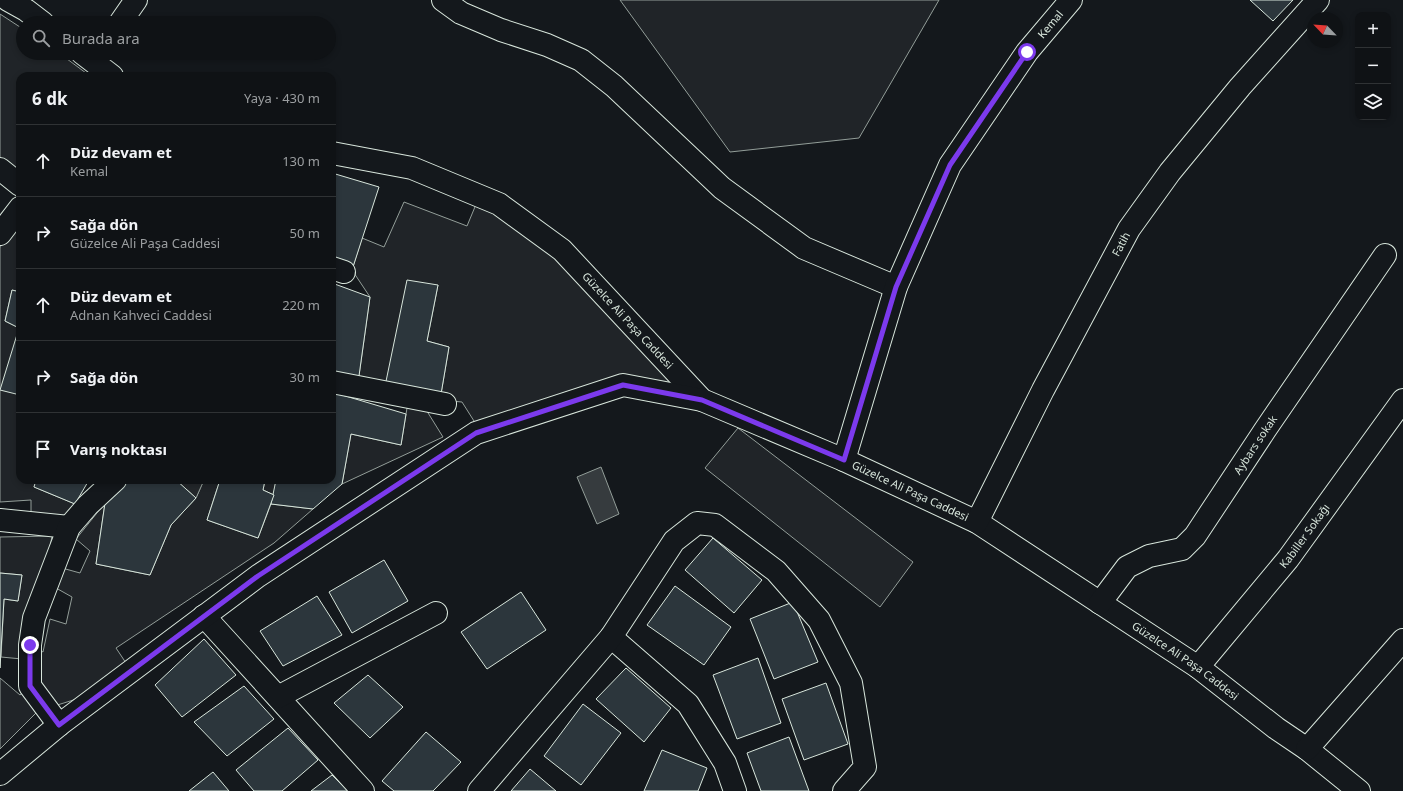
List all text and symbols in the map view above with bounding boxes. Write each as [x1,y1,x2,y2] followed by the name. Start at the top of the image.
[1034,7,1066,41] street label: Kemal
[1307,12,1343,48] north arrow
[1355,12,1391,120] map controls
[1355,12,1391,48] button: +
[16,16,336,60] search box
[30,27,52,49] icon: search
[62,28,140,48] text: Burada ara
[1018,43,1036,61] route start
[1355,48,1391,84] button: −
[1355,84,1391,120] button: layers
[32,87,67,110] text: 6 dk
[244,89,320,107] text: Yaya · 430 m
[70,142,172,162] text: Düz devam et
[32,150,54,172] icon: ahead
[282,152,320,170] text: 130 m
[70,162,108,180] text: Kemal
[70,214,138,234] text: Sağa dön
[32,222,54,244] icon: right
[290,224,320,242] text: 50 m
[1108,229,1133,259] street label: Fatih
[70,234,220,252] text: Güzelce Ali Paşa Caddesi
[579,269,677,372] street label: Güzelce Ali Paşa Caddesi
[70,286,172,306] text: Düz devam et
[32,294,54,316] icon: ahead
[282,296,320,314] text: 220 m
[70,306,212,324] text: Adnan Kahveci Caddesi
[32,366,54,388] icon: right
[70,367,138,387] text: Sağa dön
[290,368,320,386] text: 30 m
[1230,412,1280,477] street label: Aybars sokak
[32,438,54,460] icon: arrive
[70,439,167,459] text: Varış noktası
[850,457,971,524] street label: Güzelce Ali Paşa Caddesi
[1276,500,1333,571] street label: Kabiller Sokağı
[1129,618,1242,703] street label: Güzelce Ali Paşa Caddesi
[21,636,39,654] route end

